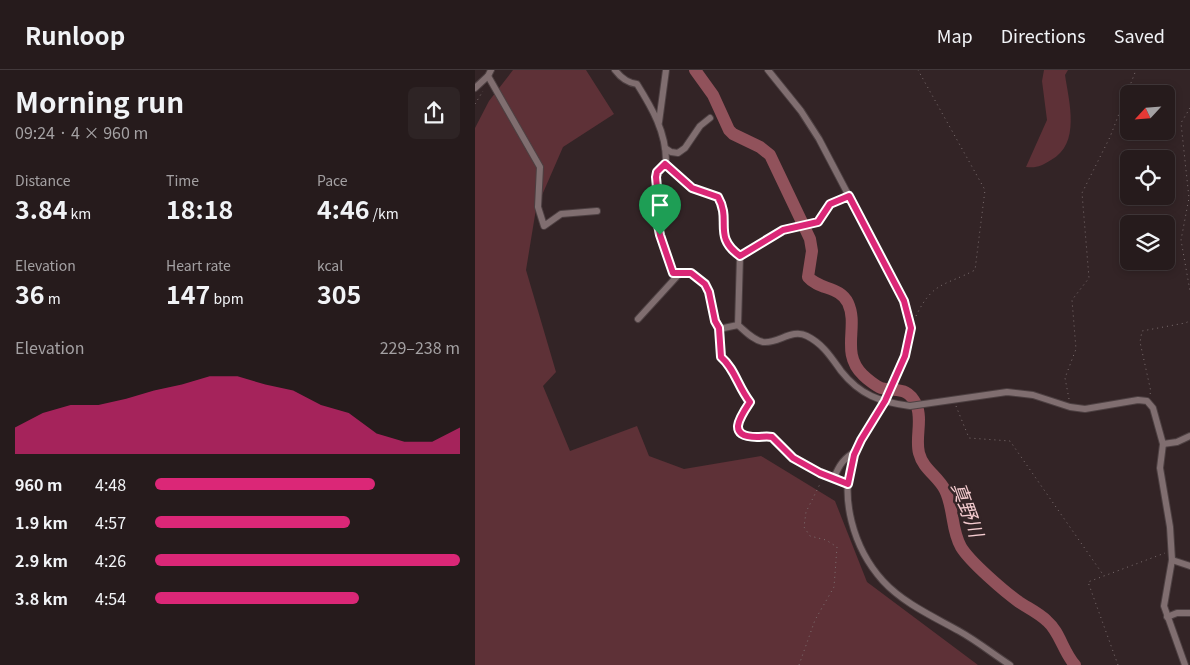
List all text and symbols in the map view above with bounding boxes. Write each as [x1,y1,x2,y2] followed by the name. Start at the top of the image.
[25,17,125,52] text: Runloop
[937,22,973,48] text: Map
[1001,22,1086,48] text: Directions
[1114,22,1165,48] text: Saved
[15,81,184,121] text: Morning run
[1120,85,1175,140] north arrow
[1120,85,1175,270] map controls
[408,87,460,139] button: share
[15,120,148,144] text: 09:24 · 4 × 960 m
[1120,150,1175,205] button: locate
[15,170,71,190] text: Distance
[166,170,199,190] text: Time
[317,170,348,190] text: Pace
[639,184,681,235] pin
[15,190,67,226] text: 3.84
[166,190,233,226] text: 18:18
[317,190,369,226] text: 4:46
[646,191,674,219] icon: arrive
[67,203,91,223] text: km
[369,203,399,223] text: /km
[1120,215,1175,270] button: layers
[15,255,76,275] text: Elevation
[166,255,231,275] text: Heart rate
[317,255,343,275] text: kcal
[15,275,45,311] text: 36
[166,275,210,311] text: 147
[317,275,361,311] text: 305
[45,288,61,308] text: m
[210,288,244,308] text: bpm
[15,335,84,359] text: Elevation
[380,335,460,359] text: 229–238 m
[15,472,62,496] text: 960 m
[95,472,126,496] text: 4:48
[947,478,992,542] water label: 真野川
[15,510,68,534] text: 1.9 km
[95,510,126,534] text: 4:57
[15,548,68,572] text: 2.9 km
[95,548,126,572] text: 4:26
[15,586,68,610] text: 3.8 km
[95,586,126,610] text: 4:54

